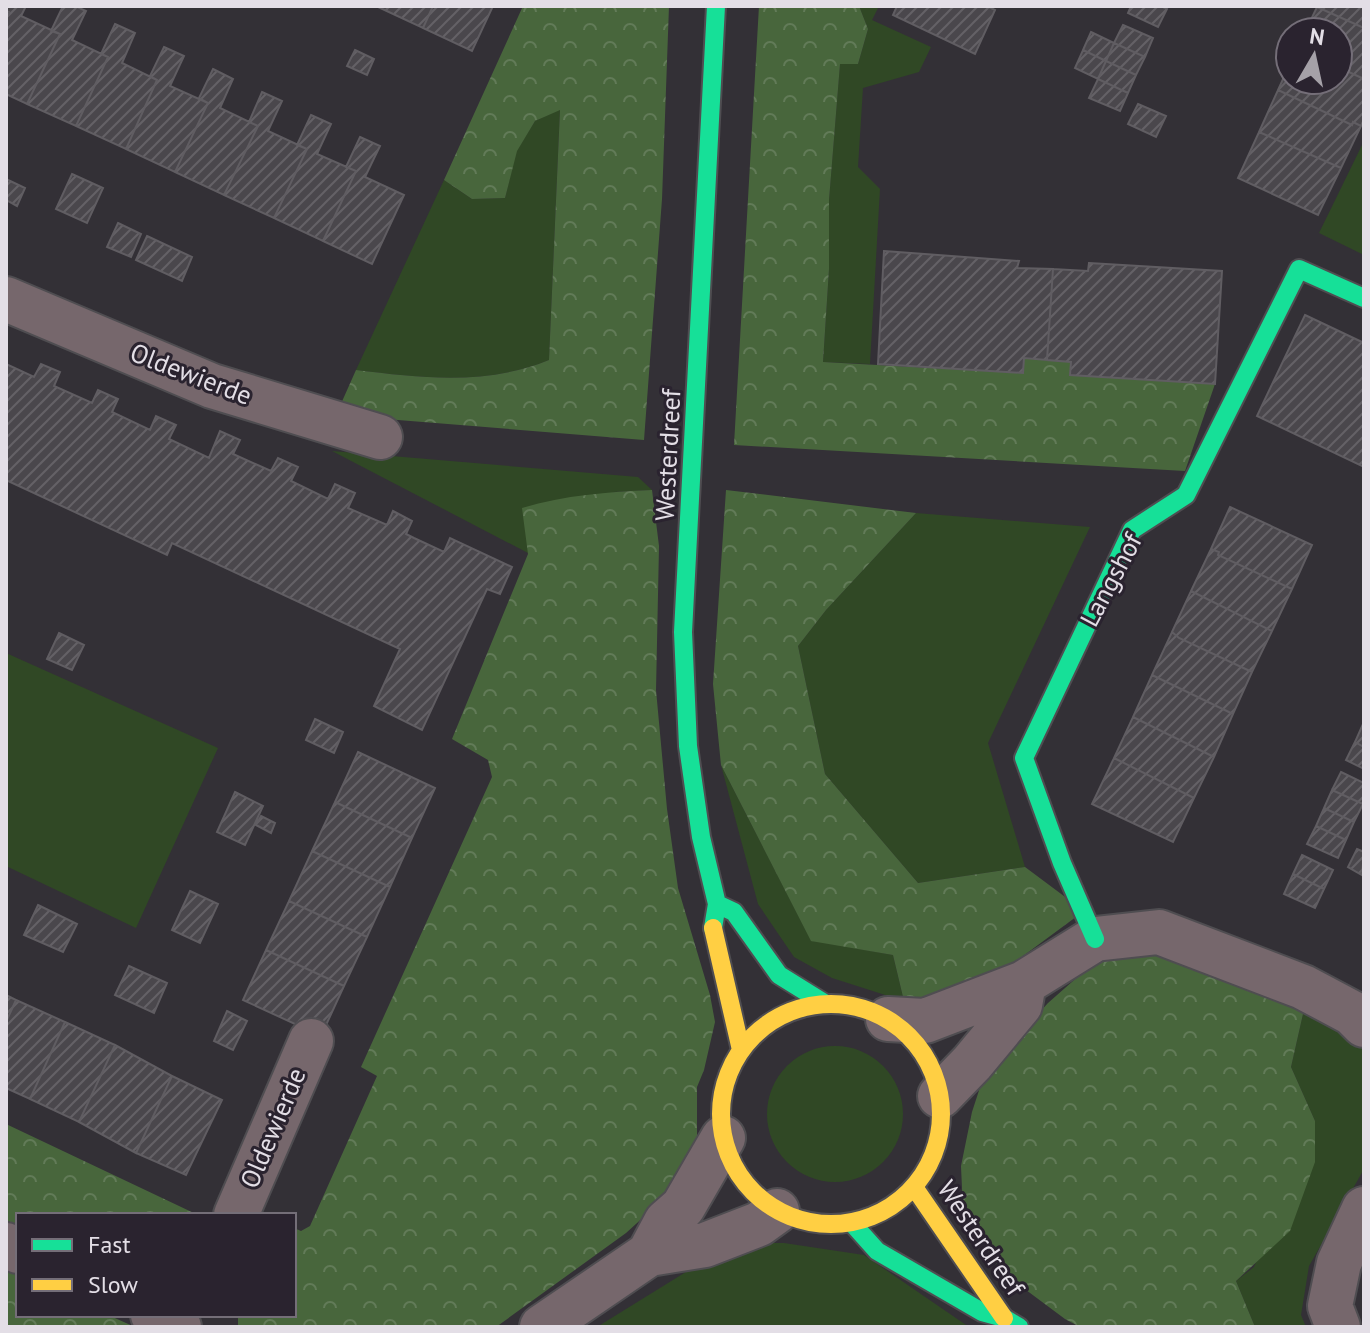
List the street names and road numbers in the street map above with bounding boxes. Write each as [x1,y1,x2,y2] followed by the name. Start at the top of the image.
[126,335,257,412] street label: Oldewierde
[648,386,688,522] street label: Westerdreef
[1072,526,1150,632] street label: Langshof
[232,1063,313,1193] street label: Oldewierde
[931,1174,1033,1303] street label: Westerdreef

